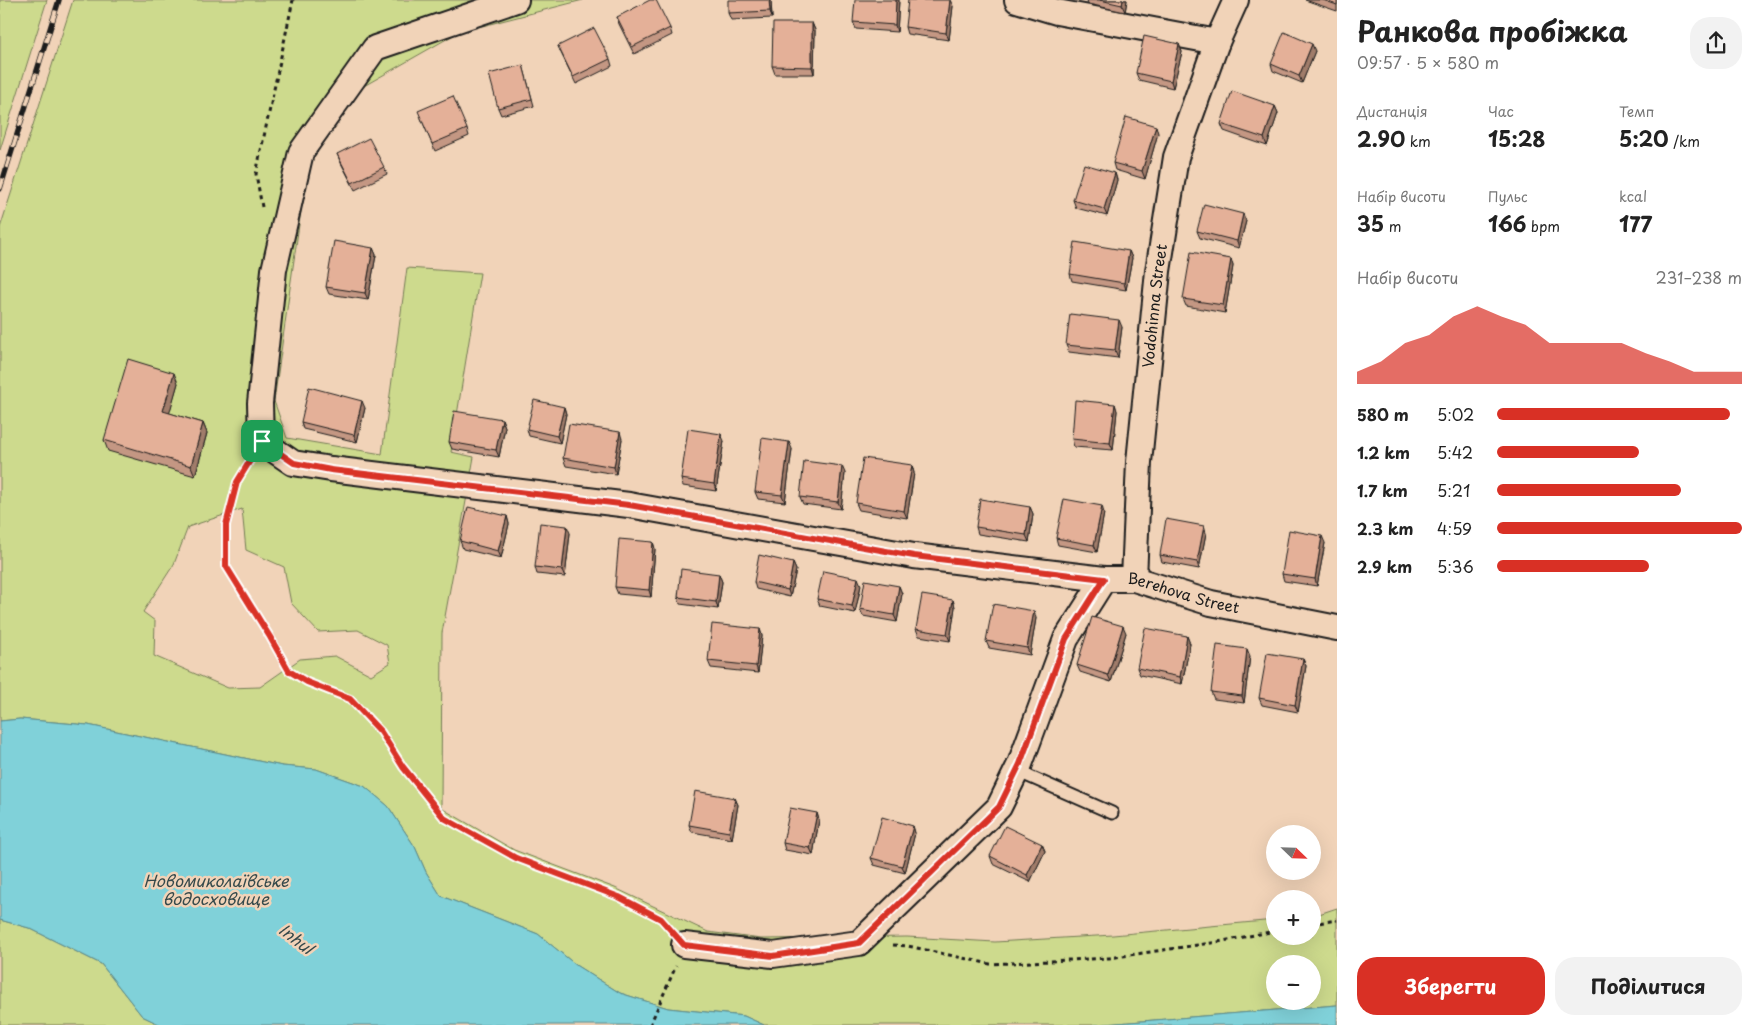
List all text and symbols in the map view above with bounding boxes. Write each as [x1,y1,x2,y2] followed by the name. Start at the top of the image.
[1357,9,1628,52] text: Ранкова пробіжка
[1690,17,1742,69] button: share
[1357,50,1499,74] text: 09:57 · 5 × 580 m
[1357,101,1428,122] text: Дистанція
[1488,101,1514,122] text: Час
[1619,101,1654,122] text: Темп
[1357,122,1405,154] text: 2.90
[1488,122,1546,154] text: 15:28
[1619,122,1669,154] text: 5:20
[1405,131,1431,152] text: km
[1669,131,1700,152] text: /km
[1357,186,1446,207] text: Набір висоти
[1488,186,1528,207] text: Пульс
[1619,186,1647,207] text: kcal
[1357,207,1384,239] text: 35
[1488,207,1526,239] text: 166
[1619,207,1652,239] text: 177
[1384,216,1401,237] text: m
[1526,216,1560,237] text: bpm
[1135,242,1172,369] street label: Vodohinna Street
[1357,265,1458,289] text: Набір висоти
[1656,265,1742,289] text: 231–238 m
[1357,402,1409,426] text: 580 m
[1437,402,1474,426] text: 5:02
[241,420,283,462] pin
[248,427,276,455] icon: arrive
[1357,440,1410,464] text: 1.2 km
[1437,440,1473,464] text: 5:42
[1357,478,1408,502] text: 1.7 km
[1437,478,1470,502] text: 5:21
[1357,516,1413,540] text: 2.3 km
[1437,516,1472,540] text: 4:59
[1357,554,1412,578] text: 2.9 km
[1437,554,1474,578] text: 5:36
[1127,566,1242,618] street label: Berehova Street
[1266,825,1321,880] north arrow
[1266,825,1321,1010] map controls
[144,868,290,910] water label: Новомиколаївське водосховище
[1266,890,1321,945] button: +
[274,917,321,961] water label: Inhul
[1266,955,1321,1010] button: −
[1357,957,1545,1015] button: Зберегти
[1555,957,1742,1015] button: Поділитися

